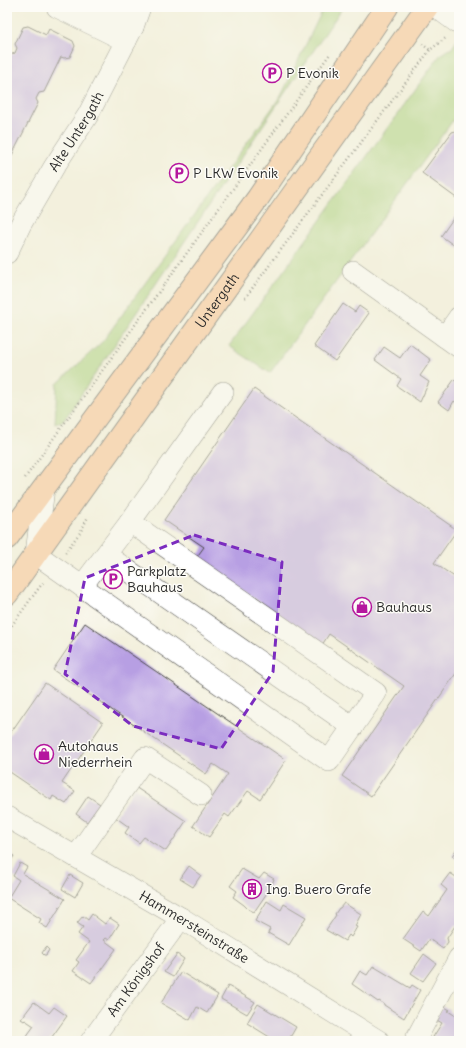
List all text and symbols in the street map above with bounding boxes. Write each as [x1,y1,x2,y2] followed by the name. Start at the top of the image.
[261,62,283,84] parking icon: P Evonik
[286,64,339,82] place label: P Evonik
[44,88,108,175] street label: Alte Untergath
[168,162,190,184] parking icon: P LKW Evonik
[193,164,278,182] place label: P LKW Evonik
[191,269,243,332] street label: Untergath
[127,562,187,596] place label: Parkplatz Bauhaus
[102,568,124,590] parking icon: Parkplatz Bauhaus
[351,596,373,618] shop icon: Bauhaus
[376,598,432,616] place label: Bauhaus
[58,737,132,771] place label: Autohaus Niederrhein
[33,743,55,765] shop icon: Autohaus Niederrhein
[241,878,263,900] building icon: Ing. Buero Grafe
[266,880,371,898] place label: Ing. Buero Grafe
[136,887,252,967] street label: Hammersteinstraße
[103,939,169,1020] street label: Am Königshof

